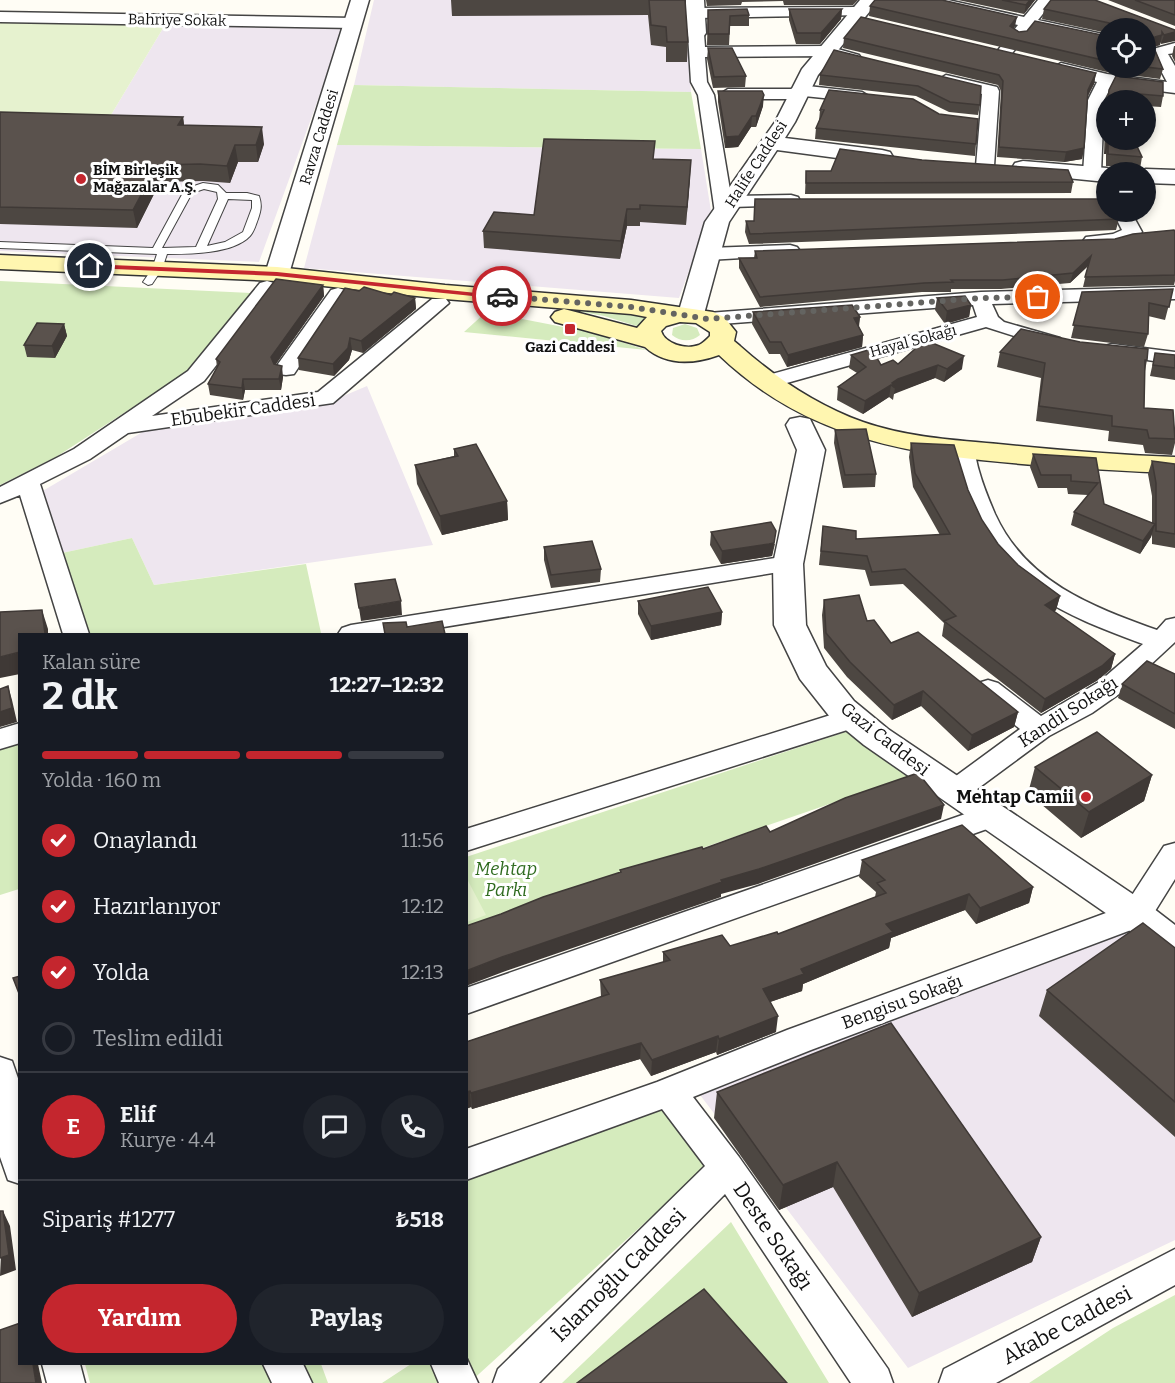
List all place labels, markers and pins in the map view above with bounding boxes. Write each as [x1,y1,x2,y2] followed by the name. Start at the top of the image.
[93,161,196,196] place label: BİM Birleşik Mağazalar A.Ş.
[74,172,88,186] marker: BİM Birleşik Mağazalar A.Ş.
[64,240,115,291] pin
[1012,271,1063,322] pin
[563,322,577,336] marker: Gazi Caddesi
[525,338,615,356] place label: Gazi Caddesi
[956,786,1074,808] place label: Mehtap Camii
[1079,790,1093,804] marker: Mehtap Camii

